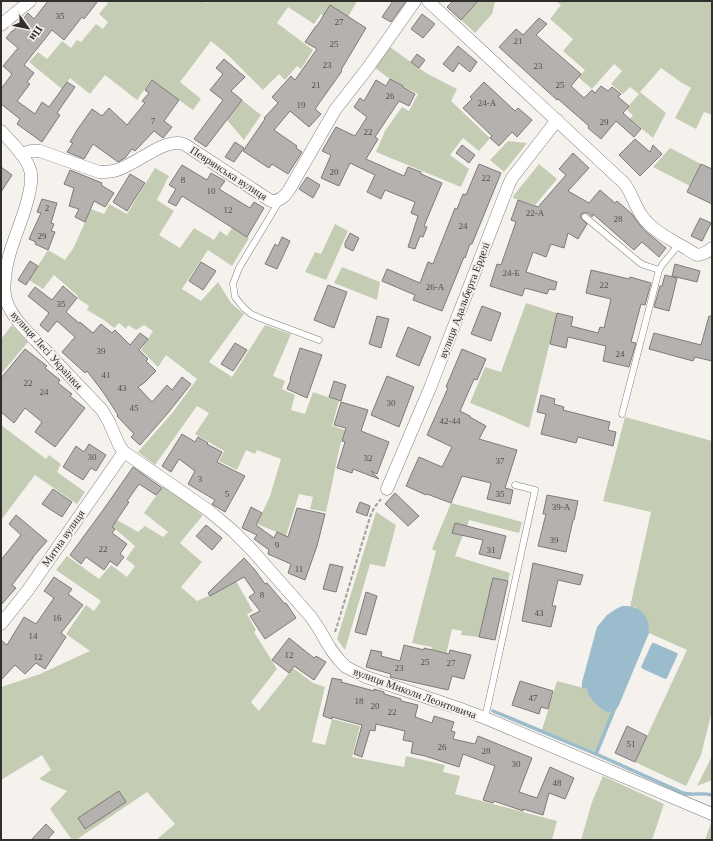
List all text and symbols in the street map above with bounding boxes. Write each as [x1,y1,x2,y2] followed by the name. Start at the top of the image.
[8,8,48,48] north arrow
[56,11,65,21] house number: 35
[335,17,344,27] house number: 27
[27,24,45,44] text: Пн
[514,36,523,46] house number: 21
[330,39,339,49] house number: 25
[323,60,332,70] house number: 23
[534,61,543,71] house number: 23
[312,80,321,90] house number: 21
[556,80,565,90] house number: 25
[386,91,395,101] house number: 26
[478,98,497,108] house number: 24-А
[297,100,306,110] house number: 19
[151,116,156,126] house number: 7
[600,117,609,127] house number: 29
[364,127,373,137] house number: 22
[188,144,270,202] street label: Певрянська вулиця
[330,167,339,177] house number: 20
[482,173,491,183] house number: 22
[181,175,186,185] house number: 8
[207,186,216,196] house number: 10
[45,203,49,213] house number: 2
[224,205,233,215] house number: 12
[526,208,545,218] house number: 22-А
[614,214,623,224] house number: 28
[459,221,468,231] house number: 24
[38,231,47,241] house number: 29
[436,240,492,360] street label: вулиця Адальберта Ерделі
[502,268,520,278] house number: 24-Б
[600,280,609,290] house number: 22
[426,282,445,292] house number: 26-А
[57,299,66,309] house number: 35
[9,309,85,392] street label: вулиця Лесі Українки
[97,346,106,356] house number: 39
[616,349,625,359] house number: 24
[102,370,111,380] house number: 41
[24,378,33,388] house number: 22
[118,383,127,393] house number: 43
[40,387,49,397] house number: 24
[387,398,396,408] house number: 30
[130,403,139,413] house number: 45
[440,416,461,426] house number: 42-44
[88,452,97,462] house number: 30
[364,453,373,463] house number: 32
[496,456,505,466] house number: 37
[198,474,203,484] house number: 3
[225,489,230,499] house number: 5
[496,489,505,499] house number: 35
[552,502,571,512] house number: 39-А
[39,507,87,569] street label: Митна вулиця
[550,535,559,545] house number: 39
[275,540,280,550] house number: 9
[99,544,108,554] house number: 22
[487,545,496,555] house number: 31
[295,564,303,574] house number: 11
[260,590,265,600] house number: 8
[535,608,544,618] house number: 43
[53,613,62,623] house number: 16
[29,631,38,641] house number: 14
[285,650,294,660] house number: 12
[34,652,43,662] house number: 12
[421,657,430,667] house number: 25
[447,658,456,668] house number: 27
[395,663,404,673] house number: 23
[352,665,478,721] street label: вулиця Миколи Леонтовича
[529,693,538,703] house number: 47
[355,696,364,706] house number: 18
[371,701,380,711] house number: 20
[388,707,397,717] house number: 22
[627,739,636,749] house number: 51
[438,742,447,752] house number: 26
[482,746,491,756] house number: 28
[512,759,521,769] house number: 30
[553,778,562,788] house number: 48

